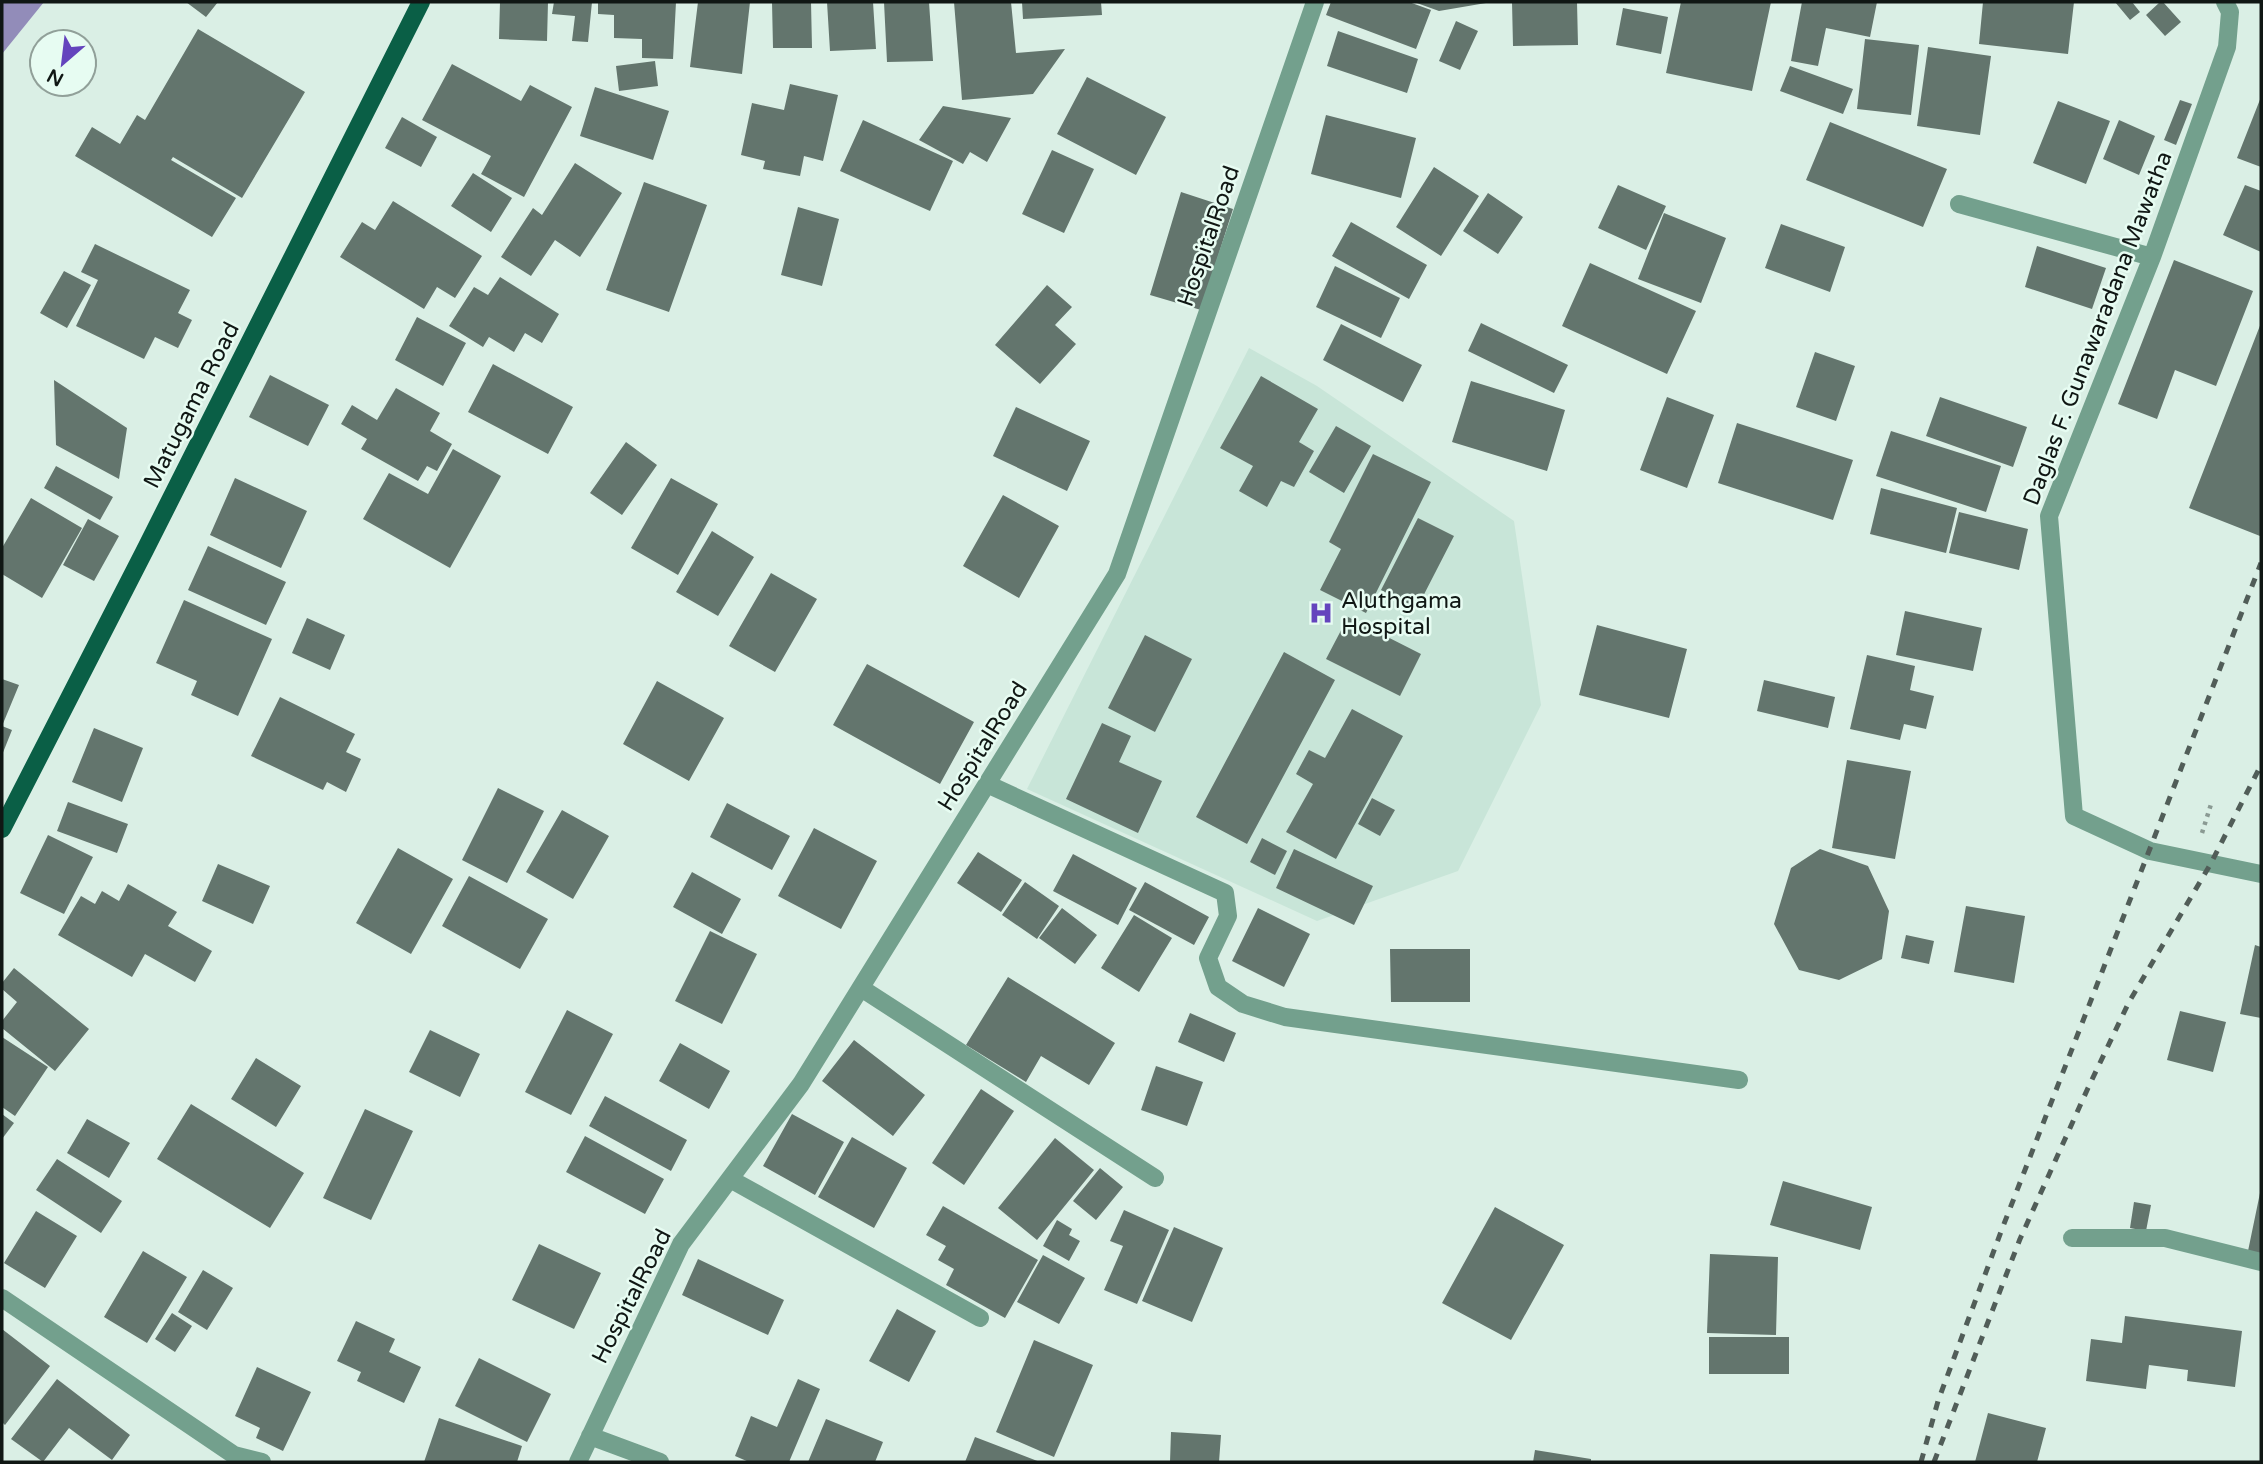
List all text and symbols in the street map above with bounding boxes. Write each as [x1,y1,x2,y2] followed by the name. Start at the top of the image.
[28,28,98,98] north arrow
[44,64,67,90] text: N
[2017,147,2179,509] street label: Daglas F. Gunawaradana Mawatha
[1172,162,1246,311] street label: HospitalRoad
[138,318,246,493] street label: Matugama Road
[1341,587,1462,641] place label: Aluthgama Hospital
[1307,599,1335,627] hospital icon: Aluthgama Hospital
[932,677,1034,816] street label: HospitalRoad
[586,1224,678,1368] street label: HospitalRoad

